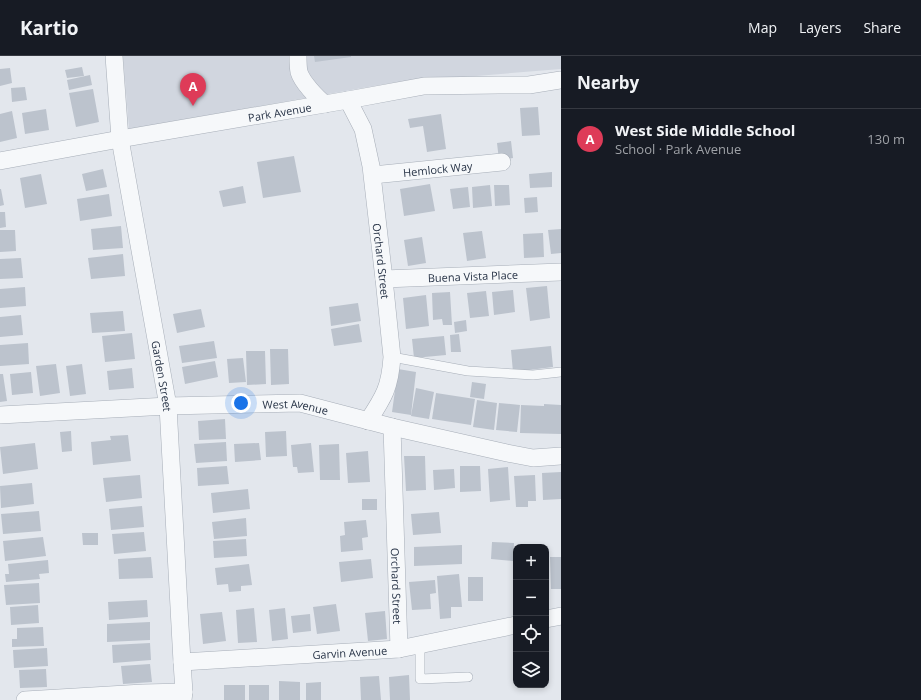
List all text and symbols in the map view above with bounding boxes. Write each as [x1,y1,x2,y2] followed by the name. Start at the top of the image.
[20,15,79,41] text: Kartio
[748,18,777,37] text: Map
[799,18,841,37] text: Layers
[863,18,901,37] text: Share
[577,71,639,94] text: Nearby
[180,73,206,106] pin: A
[247,99,313,124] street label: Park Avenue
[615,120,795,140] text: West Side Middle School
[586,130,594,148] text: A
[867,130,905,148] text: 130 m
[615,140,741,158] text: School · Park Avenue
[402,157,474,179] street label: Hemlock Way
[370,222,393,300] street label: Orchard Street
[428,266,518,285] street label: Buena Vista Place
[149,339,176,412] street label: Garden Street
[231,393,251,413] your location
[262,395,330,418] street label: West Avenue
[513,544,549,688] map controls
[513,544,549,580] button: +
[388,548,406,624] street label: Orchard Street
[513,580,549,616] button: −
[513,616,549,652] button: locate
[312,642,388,662] street label: Garvin Avenue
[513,652,549,688] button: layers

